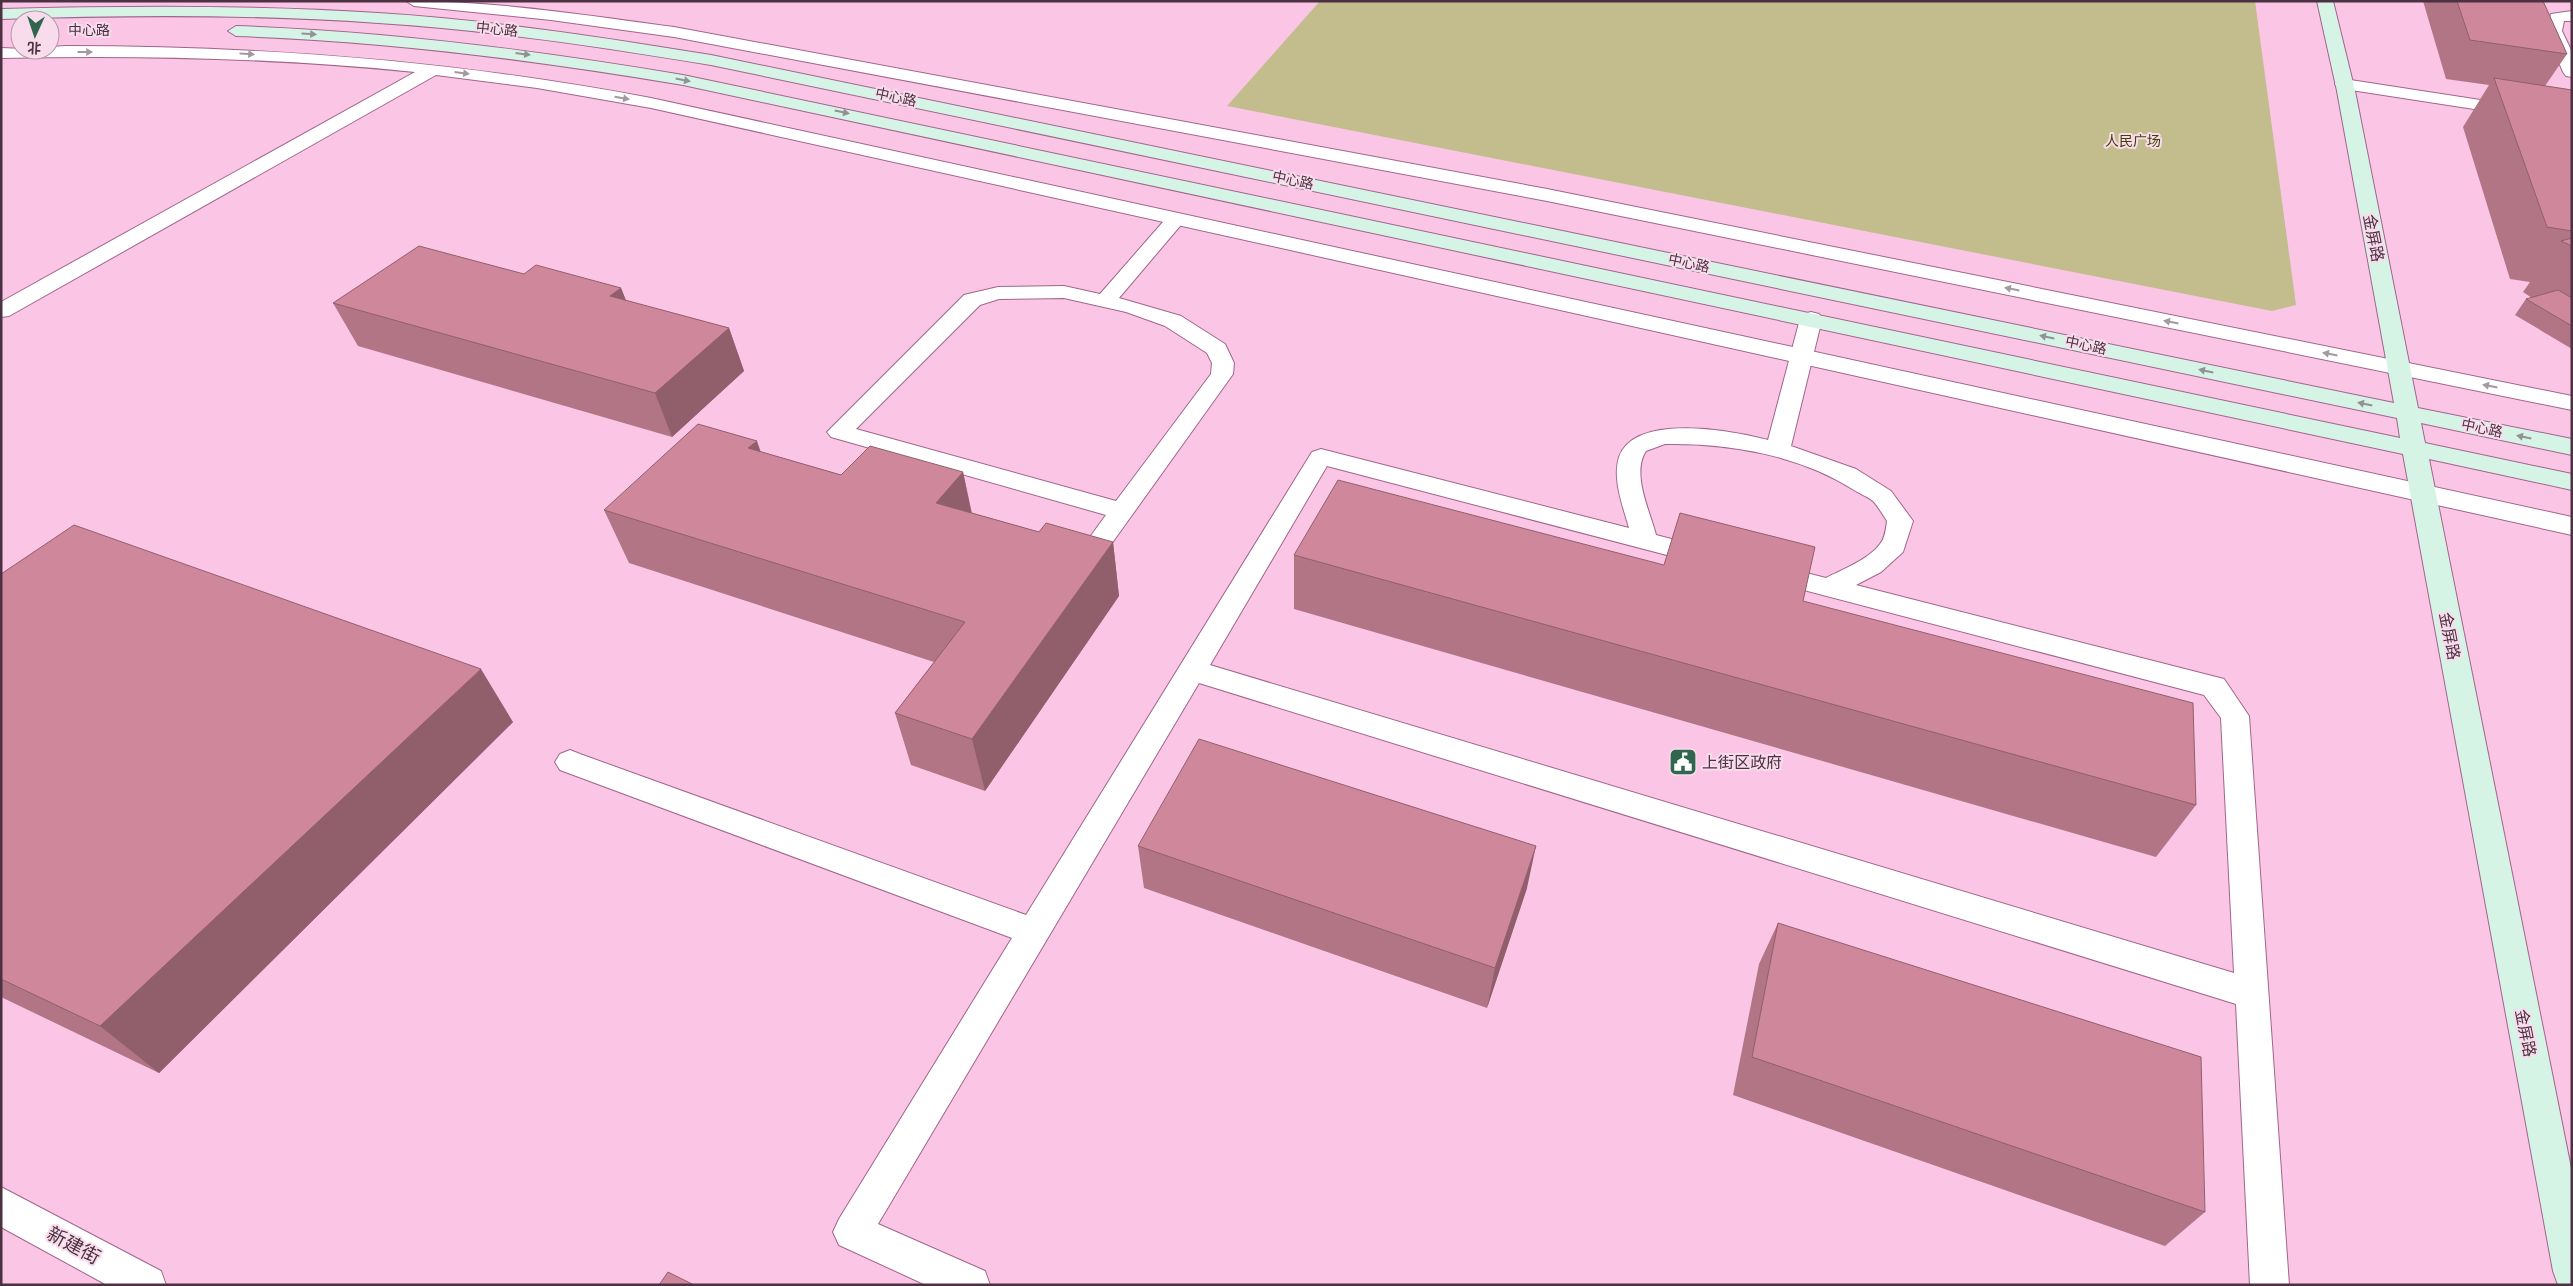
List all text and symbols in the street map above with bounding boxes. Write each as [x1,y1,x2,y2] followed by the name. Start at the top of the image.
[10,10,60,60] north arrow
[475,19,519,39] street label: 中心路
[68,22,110,38] street label: 中心路
[301,31,317,39] one-way arrow
[27,40,42,56] text: 北
[77,48,93,56] one-way arrow
[515,50,531,58] one-way arrow
[240,51,256,59] one-way arrow
[454,69,470,77] one-way arrow
[675,76,691,84] one-way arrow
[874,85,918,109] street label: 中心路
[614,94,630,102] one-way arrow
[835,108,850,116] one-way arrow
[2105,133,2161,149] park label: 人民广场
[1271,168,1315,192] street label: 中心路
[2361,213,2386,263] street label: 金屏路
[1667,251,1711,275] street label: 中心路
[2003,285,2019,293] one-way arrow
[2164,318,2179,326] one-way arrow
[2038,333,2054,341] one-way arrow
[2064,333,2108,357] street label: 中心路
[2323,350,2338,358] one-way arrow
[2197,366,2213,374] one-way arrow
[2481,382,2497,390] one-way arrow
[2357,400,2372,408] one-way arrow
[2460,416,2504,440] street label: 中心路
[2516,433,2532,441] one-way arrow
[2437,611,2462,661] street label: 金屏路
[1668,747,1698,777] public building icon: 上街区政府
[1702,754,1782,771] place label: 上街区政府
[2513,1008,2538,1058] street label: 金屏路
[44,1223,104,1268] street label: 新建街

